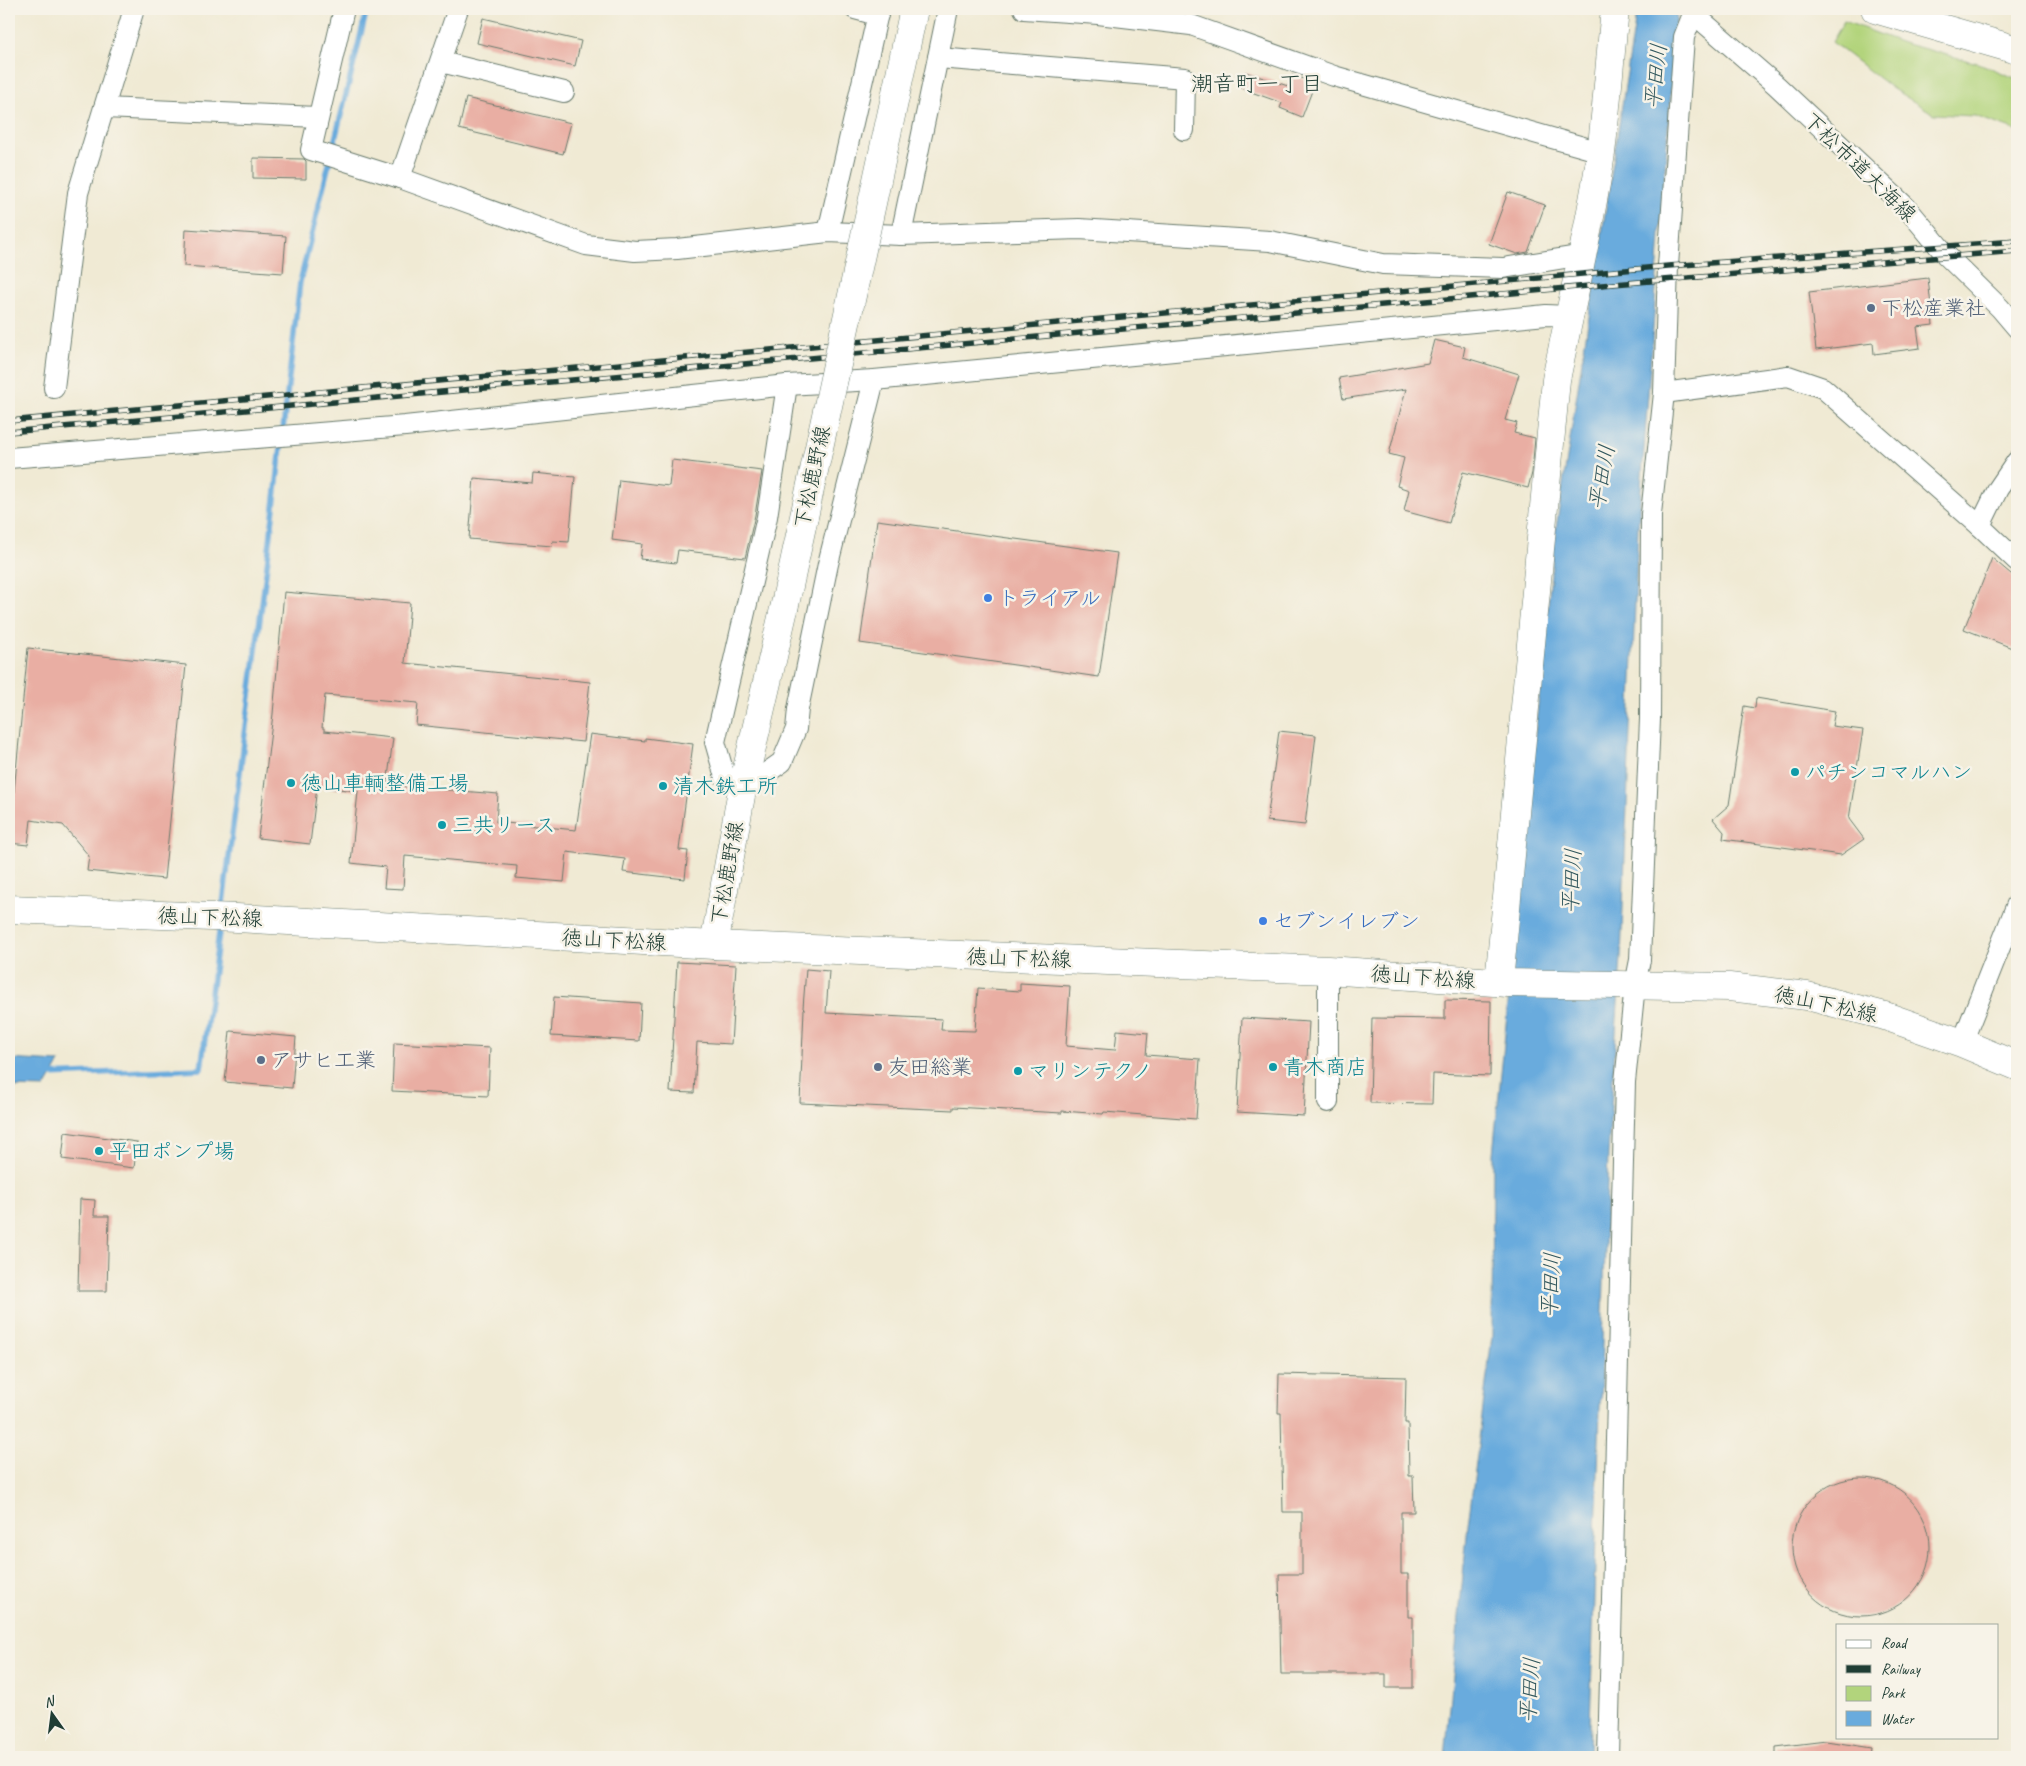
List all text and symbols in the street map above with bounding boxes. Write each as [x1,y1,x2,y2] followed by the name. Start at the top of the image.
[1639,42,1673,110] water label: 平田川
[1191,70,1323,98] district label: 潮音町一丁目
[1798,107,1922,227] street label: 下松市道大海線
[1881,295,1986,321] place label: 下松産業社
[1865,302,1877,314] marker: 下松産業社
[788,423,836,531] street label: 下松鹿野線
[1582,442,1622,512] water label: 平田川
[998,585,1101,611] place label: トライアル
[982,592,994,604] marker: トライアル
[1805,759,1972,785] place label: パチンコマルハン
[1789,766,1801,778] marker: パチンコマルハン
[301,770,469,796] place label: 徳山車輌整備工場
[673,773,778,799] place label: 清木鉄工所
[285,777,297,789] marker: 徳山車輌整備工場
[657,780,669,792] marker: 清木鉄工所
[452,812,556,838] place label: 三共リース
[436,819,448,831] marker: 三共リース
[705,819,749,927] street label: 下松鹿野線
[1556,847,1588,915] water label: 平田川
[157,902,263,932] street label: 徳山下松線
[1273,908,1420,934] place label: セブンイレブン
[1257,915,1269,927] marker: セブンイレブン
[561,924,667,956] street label: 徳山下松線
[966,943,1072,973] street label: 徳山下松線
[1370,960,1476,994] street label: 徳山下松線
[1772,980,1880,1028] street label: 徳山下松線
[271,1047,376,1073] place label: アサヒ工業
[255,1054,267,1066] marker: アサヒ工業
[888,1054,972,1080] place label: 友田総業
[1283,1054,1367,1080] place label: 青木商店
[1028,1058,1152,1084] place label: マリンテクノ
[872,1061,884,1073] marker: 友田総業
[1267,1061,1279,1073] marker: 青木商店
[1012,1065,1024,1077] marker: マリンテクノ
[109,1138,235,1164] place label: 平田ポンプ場
[93,1145,105,1157] marker: 平田ポンプ場
[1535,1251,1567,1319] water label: 平田川
[1836,1624,1998,1738] legend
[1881,1634,1908,1653] text: Road
[1514,1656,1546,1724] water label: 平田川
[1881,1660,1922,1679] text: Railway
[1881,1684,1906,1703] text: Park
[28,1688,78,1738] north arrow
[43,1692,57,1711] text: N
[1881,1710,1915,1729] text: Water

